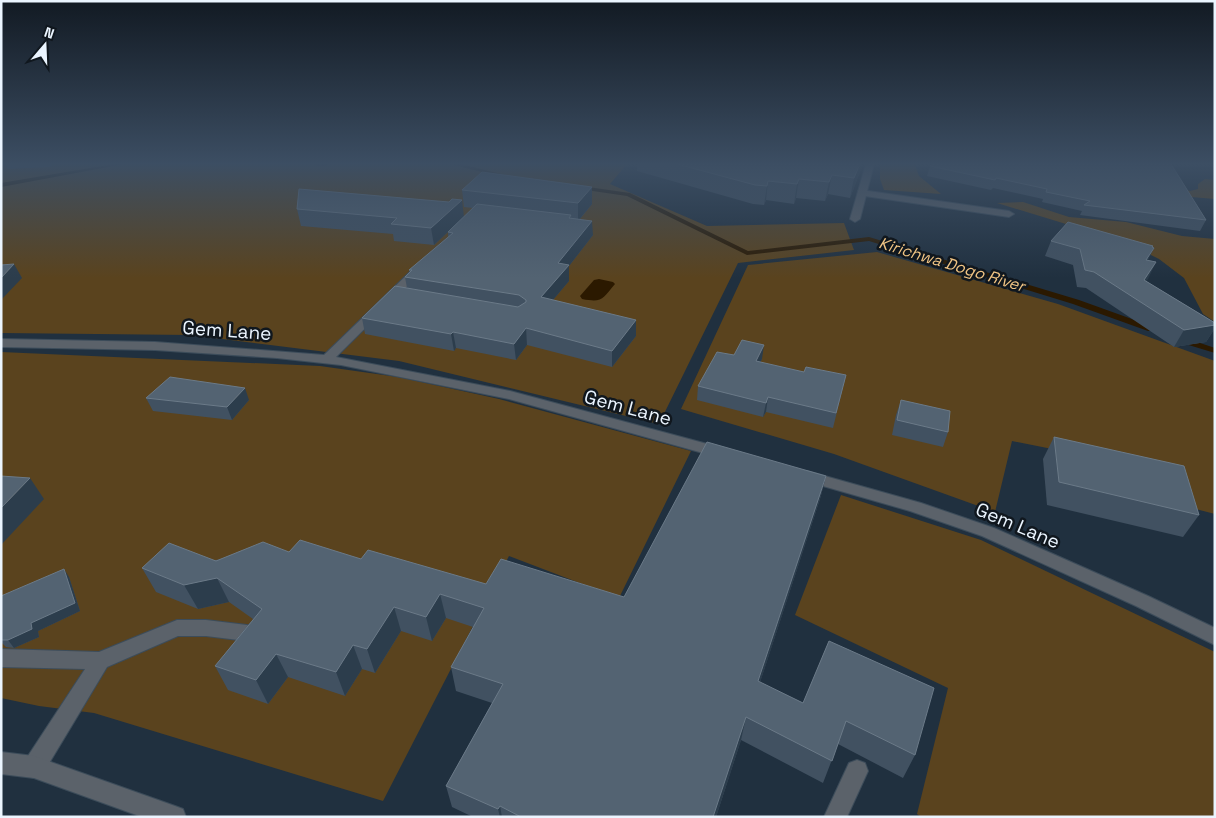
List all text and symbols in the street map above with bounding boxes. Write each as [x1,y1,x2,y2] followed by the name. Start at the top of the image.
[20,20,70,70] north arrow
[42,23,57,43] text: N
[876,232,1029,297] water label: Kirichwa Dogo River
[182,315,272,346] street label: Gem Lane
[582,384,674,431] street label: Gem Lane
[972,497,1064,554] street label: Gem Lane

